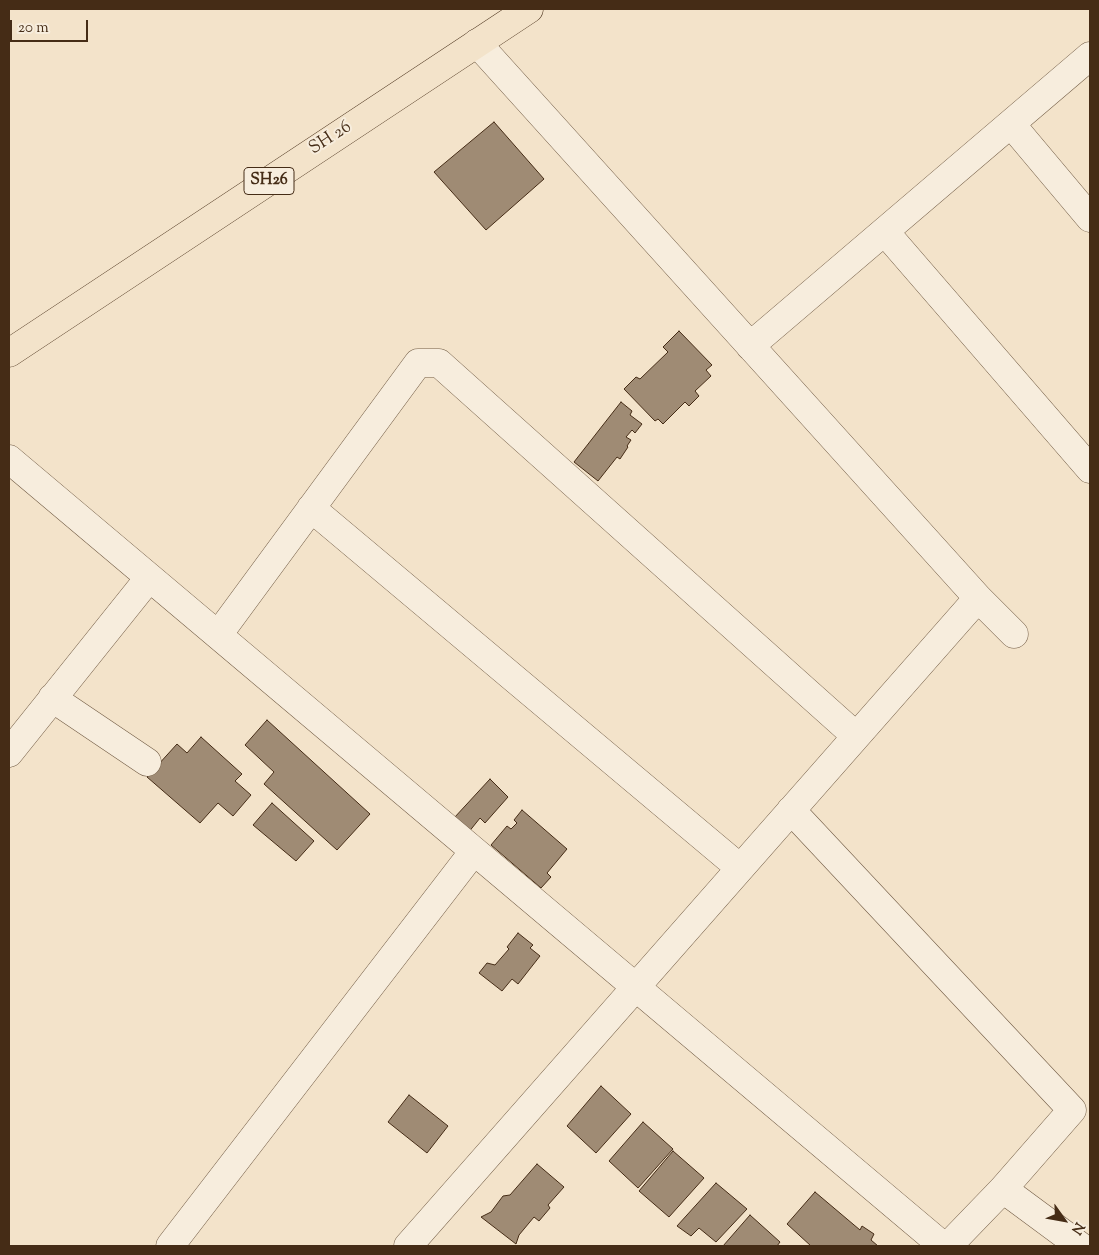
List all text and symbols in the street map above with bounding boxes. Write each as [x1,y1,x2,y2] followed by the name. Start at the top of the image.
[12,10,90,42] scale bar
[18,18,49,39] text: 20 m
[306,117,356,161] street label: SH 26
[244,168,294,195] road number: SH26
[1039,1195,1089,1245] north arrow
[1065,1218,1088,1238] text: N

